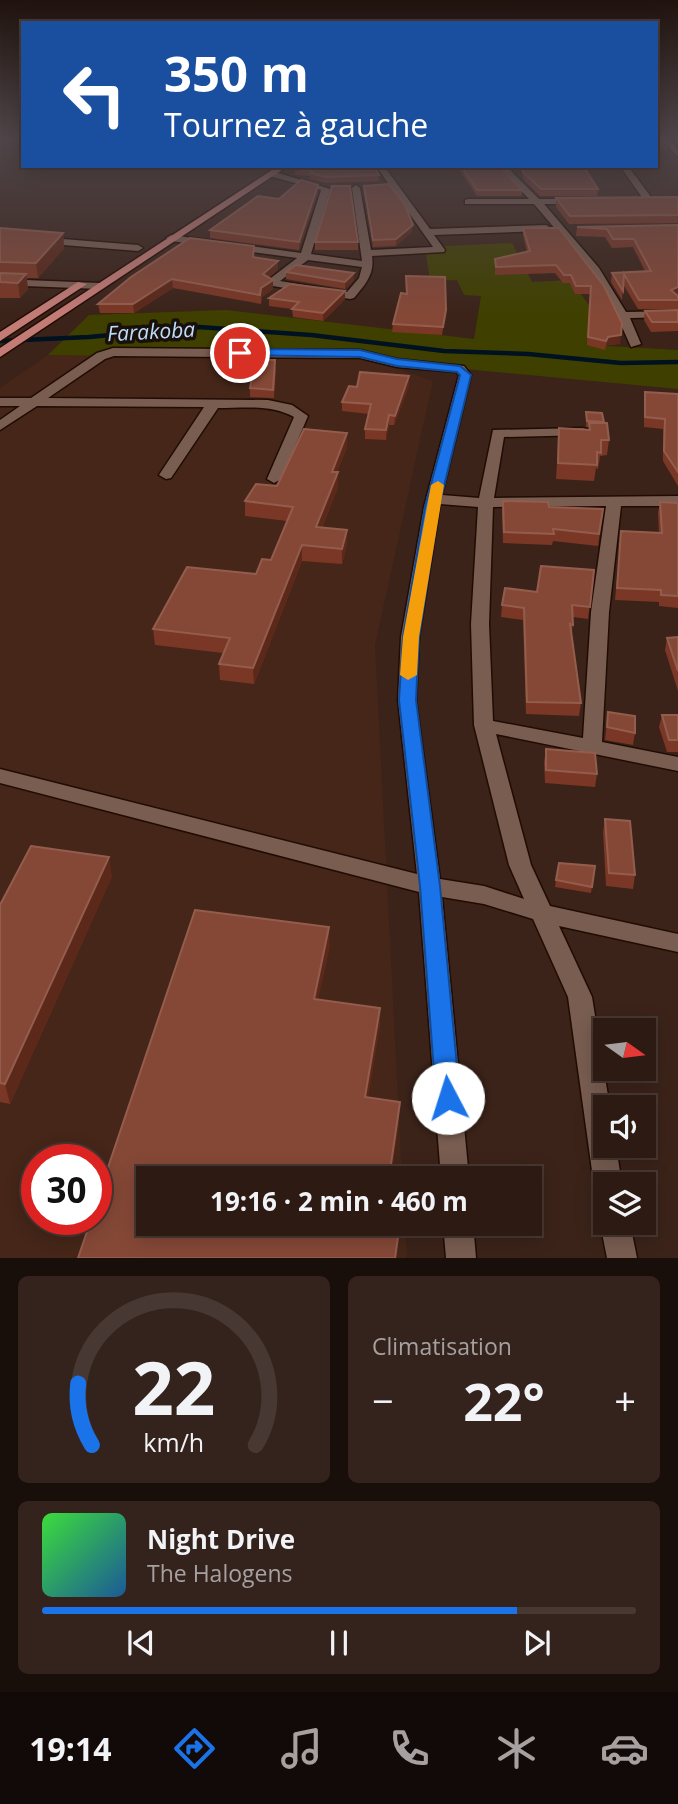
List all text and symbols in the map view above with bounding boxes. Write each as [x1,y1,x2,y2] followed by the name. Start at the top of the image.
[164,40,309,106] text: 350 m
[49,49,140,140] icon: left
[164,103,428,146] text: Tournez à gauche
[106,315,196,347] water label: Farakoba
[210,323,270,383] pin
[221,334,259,372] icon: arrive
[593,1018,656,1082] north arrow
[593,1018,656,1235] map controls
[411,1061,485,1135] position arrow
[593,1095,656,1158] button: sound
[21,1144,112,1235] speed limit sign: 30
[593,1172,656,1235] button: layers
[210,1183,468,1219] text: 19:16 · 2 min · 460 m
[372,1330,512,1362] text: Climatisation
[132,1338,216,1437] text: 22
[463,1365,545,1436] text: 22°
[372,1374,394,1426] text: −
[614,1374,636,1426] text: +
[144,1425,204,1459] text: km/h
[147,1521,295,1557] text: Night Drive
[147,1557,293,1589] text: The Halogens
[122,1624,160,1662] icon: previous
[320,1624,358,1662] icon: pause
[518,1624,556,1662] icon: next
[170,1724,219,1773] icon: directions
[277,1724,326,1773] icon: music
[385,1724,434,1773] icon: phone
[492,1724,541,1773] icon: climate
[600,1724,649,1773] icon: car
[29,1727,112,1770] text: 19:14

